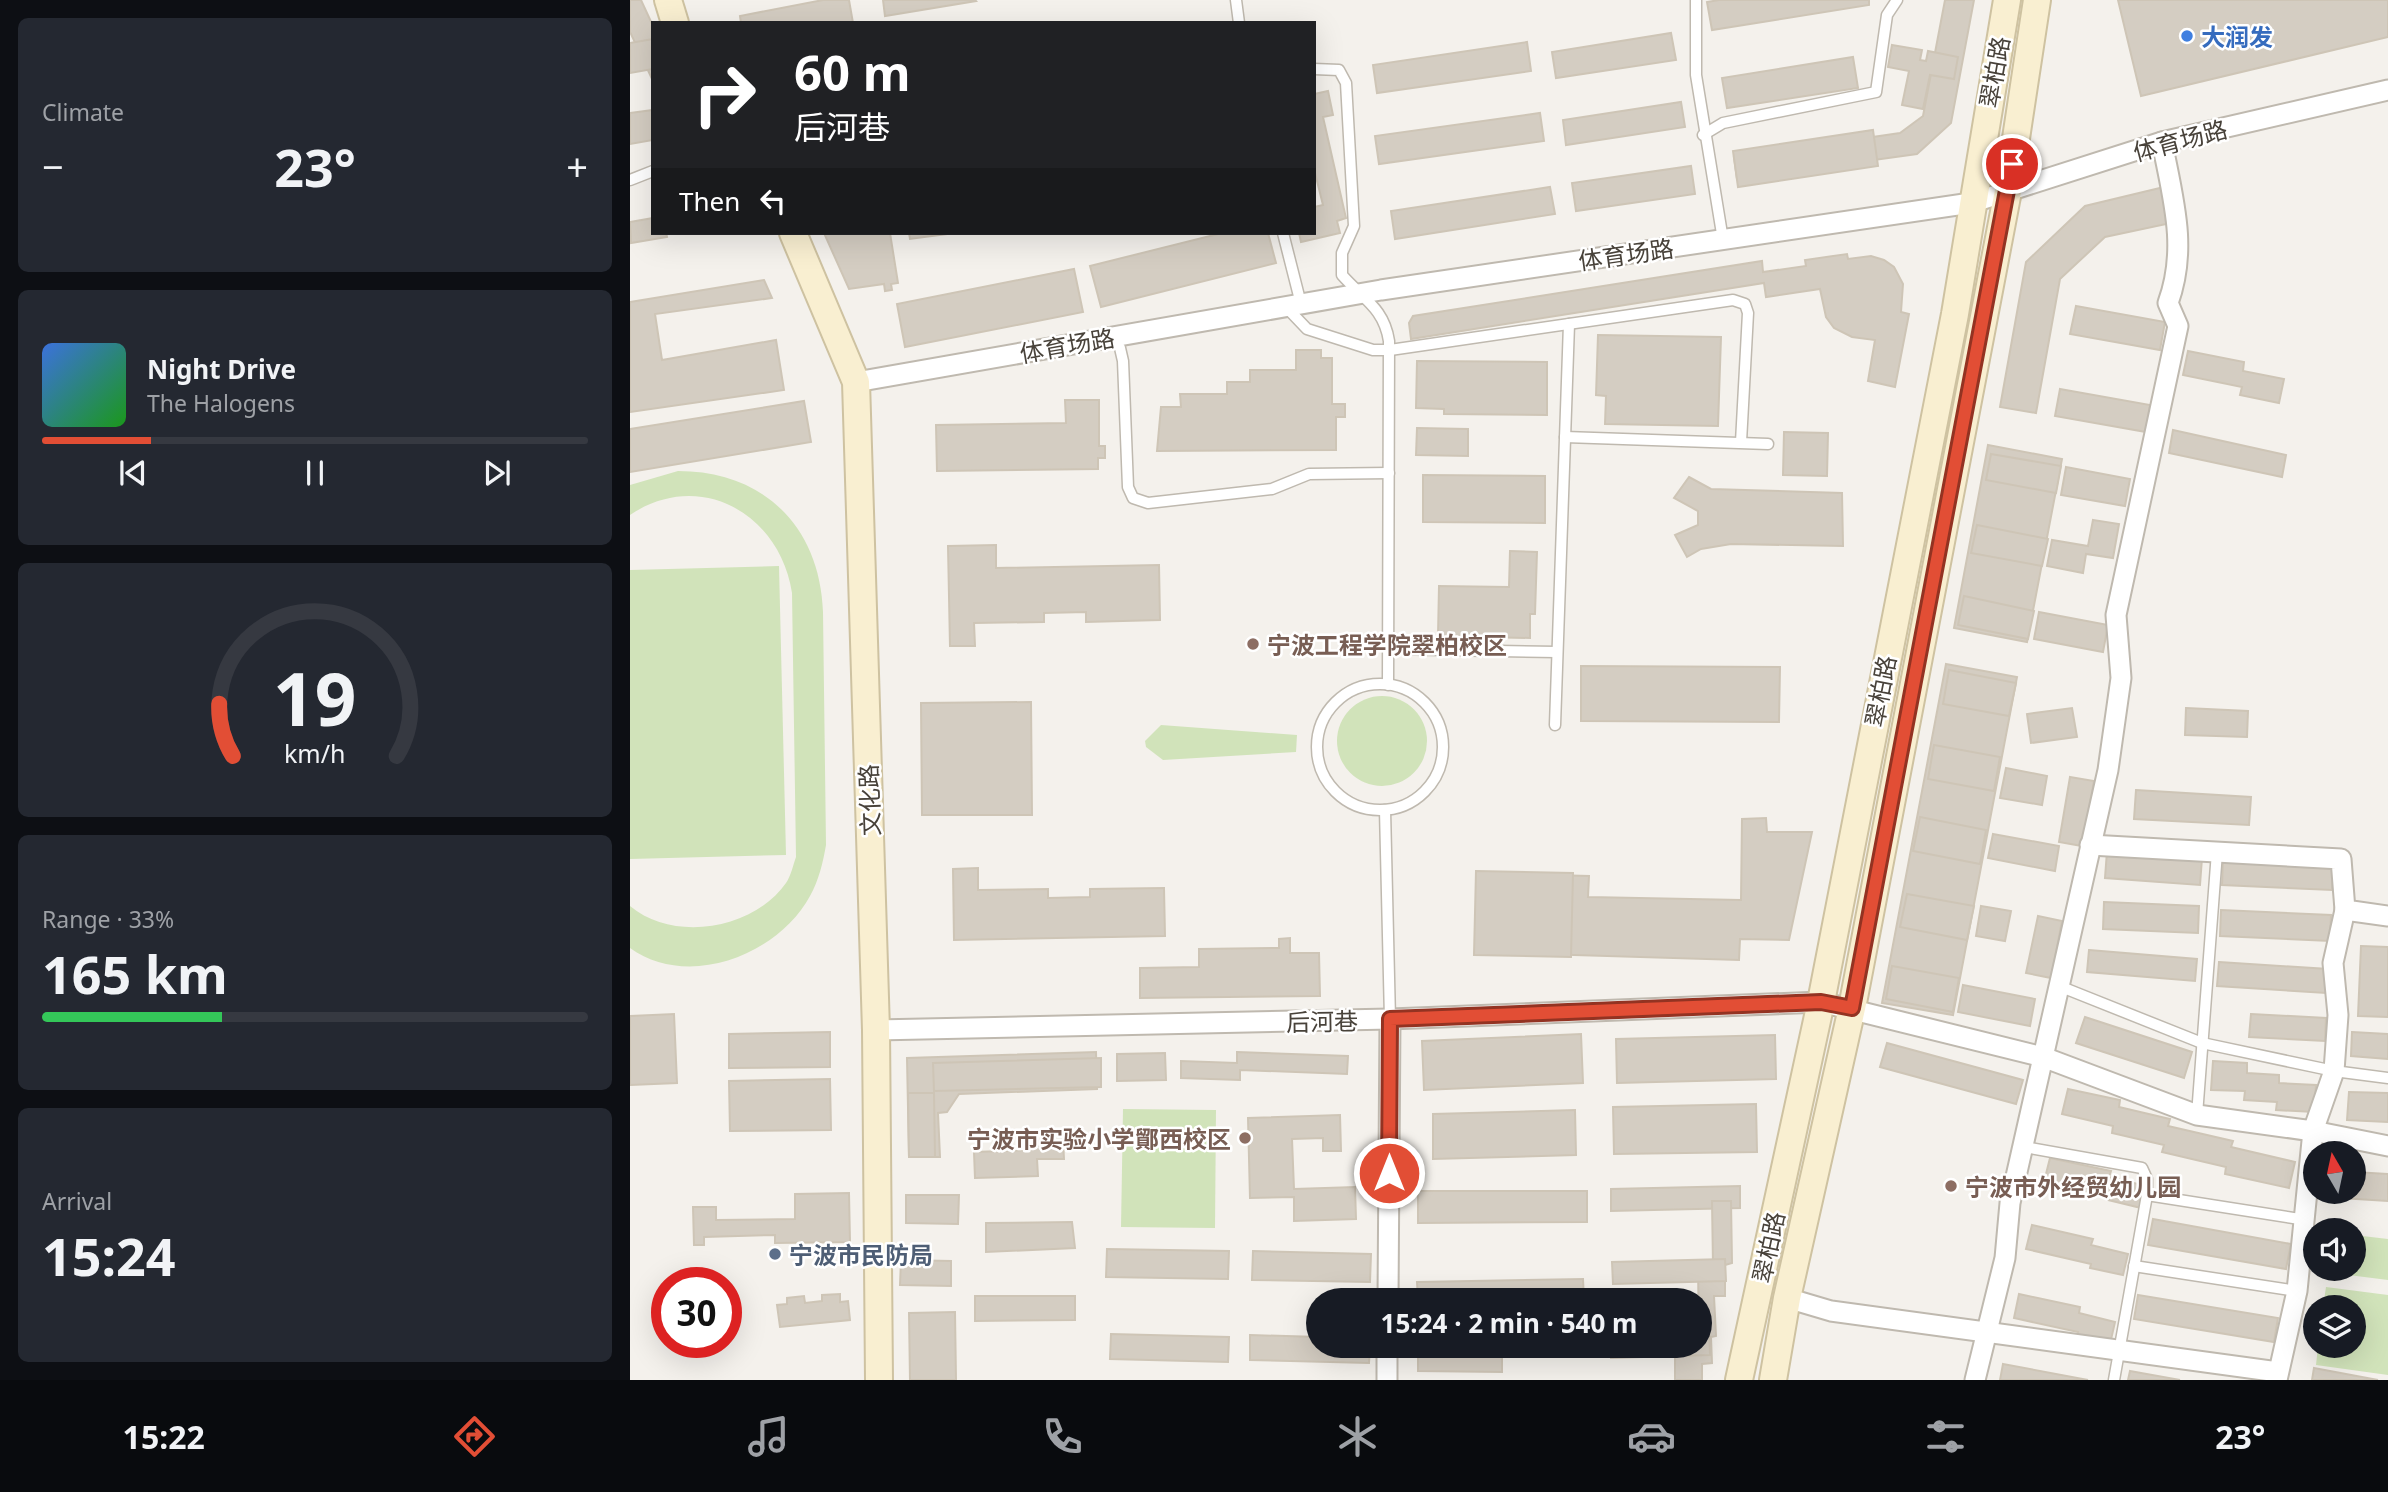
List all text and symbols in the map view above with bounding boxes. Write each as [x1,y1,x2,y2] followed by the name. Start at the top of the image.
[2201,20,2273,53] place label: 大润发
[2179,28,2195,44] marker: 大润发
[1971,34,2017,110] street label: 翠柏路
[794,39,911,105] text: 60 m
[679,49,770,140] icon: right
[42,96,124,128] text: Climate
[794,105,890,148] text: 后河巷
[2129,112,2231,168] street label: 体育场路
[274,131,356,202] text: 23°
[1982,134,2042,194] pin
[42,140,64,192] text: −
[566,140,588,192] text: +
[1993,145,2031,183] icon: arrive
[754,182,792,220] icon: left
[679,183,740,219] text: Then
[1576,231,1676,277] street label: 体育场路
[1017,320,1117,370] street label: 体育场路
[147,351,296,387] text: Night Drive
[147,387,295,419] text: The Halogens
[114,454,152,492] icon: previous
[296,454,334,492] icon: pause
[478,454,516,492] icon: next
[1267,628,1507,661] place label: 宁波工程学院翠柏校区
[1245,636,1261,652] marker: 宁波工程学院翠柏校区
[273,648,357,747] text: 19
[1857,653,1903,729] street label: 翠柏路
[284,736,346,770] text: km/h
[851,763,887,837] street label: 文化路
[42,903,174,935] text: Range · 33%
[42,938,228,1009] text: 165 km
[1286,1004,1358,1038] street label: 后河巷
[967,1122,1231,1155] place label: 宁波市实验小学鄮西校区
[1237,1130,1253,1146] marker: 宁波市实验小学鄮西校区
[1352,1136,1426,1210] position arrow
[2303,1141,2366,1204] north arrow
[2303,1141,2366,1358] map controls
[1965,1170,2181,1203] place label: 宁波市外经贸幼儿园
[1943,1178,1959,1194] marker: 宁波市外经贸幼儿园
[42,1185,112,1217] text: Arrival
[1744,1208,1792,1286] street label: 翠柏路
[2303,1218,2366,1281] button: sound
[42,1220,176,1291] text: 15:24
[789,1238,933,1271] place label: 宁波市民防局
[767,1246,783,1262] marker: 宁波市民防局
[651,1267,742,1358] speed limit sign: 30
[2303,1295,2366,1358] button: layers
[1381,1305,1637,1341] text: 15:24 · 2 min · 540 m
[450,1412,499,1461] icon: directions
[744,1412,793,1461] icon: music
[1038,1412,1087,1461] icon: phone
[1333,1412,1382,1461] icon: climate
[1627,1412,1676,1461] icon: car
[1921,1412,1970,1461] icon: filters
[123,1415,205,1458] text: 15:22
[2215,1415,2265,1458] text: 23°

